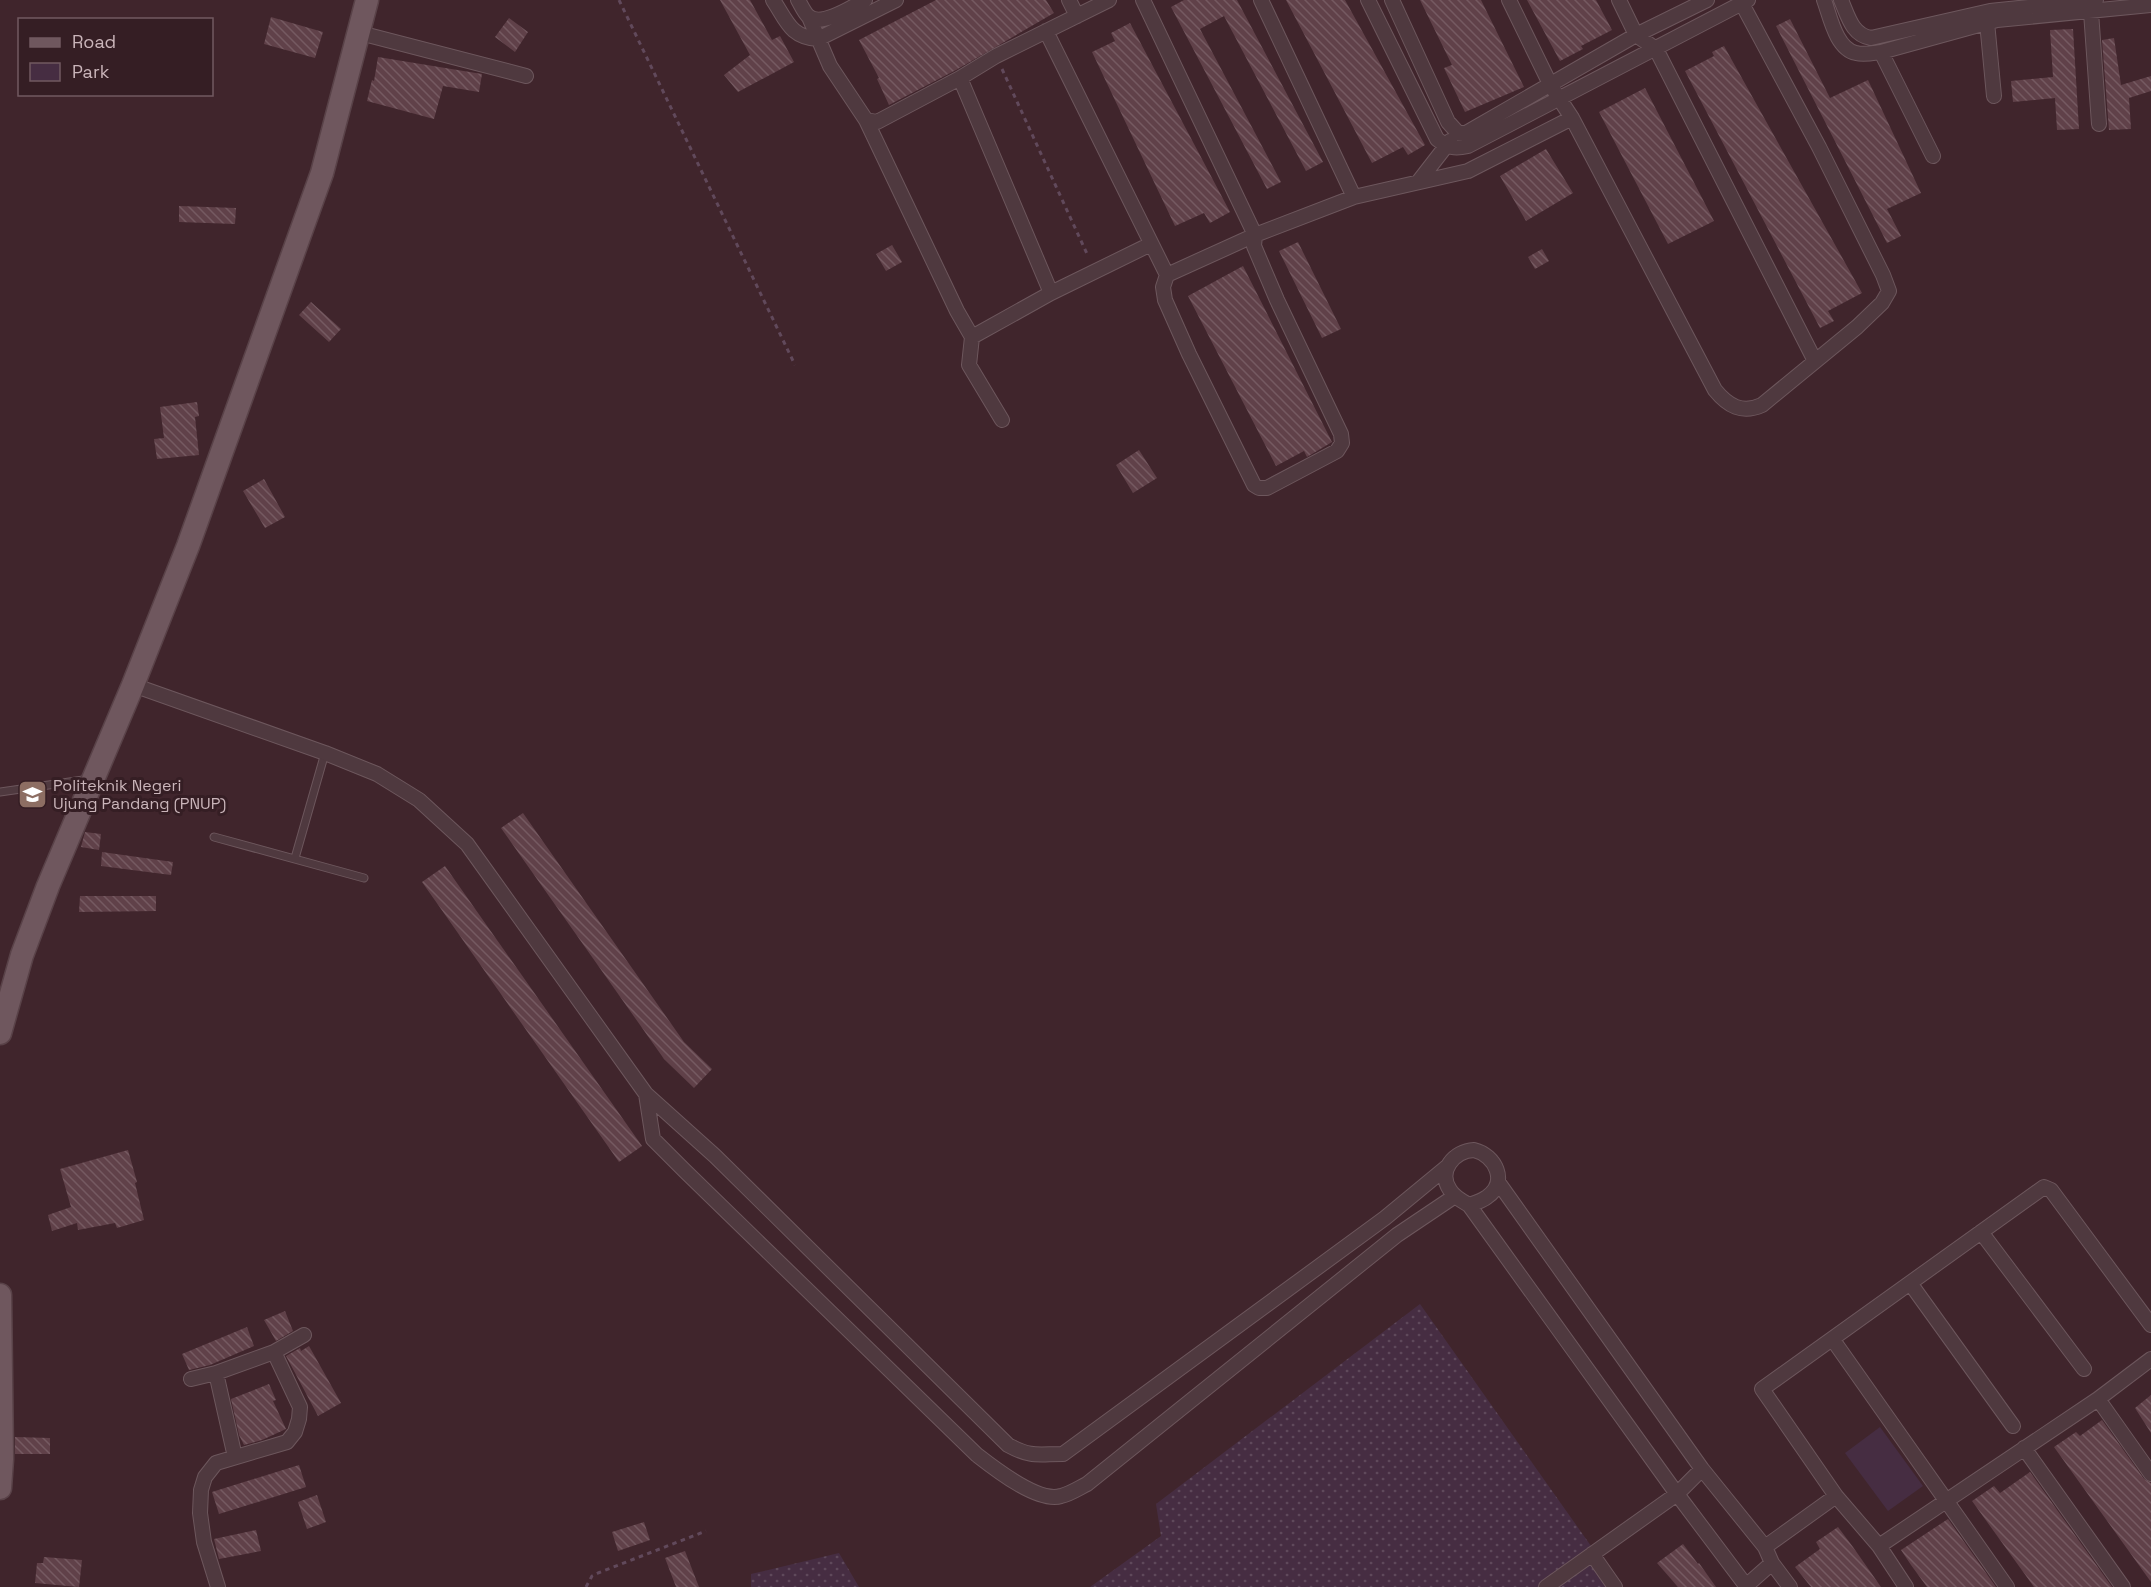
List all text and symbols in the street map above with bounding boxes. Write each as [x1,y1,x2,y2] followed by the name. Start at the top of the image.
[18,18,213,96] legend
[72,30,116,53] text: Road
[72,60,110,83] text: Park
[53,775,226,814] place label: Politeknik Negeri Ujung Pandang (PNUP)
[16,778,48,810] school or university icon: Politeknik Negeri Ujung Pandang (PNUP)

